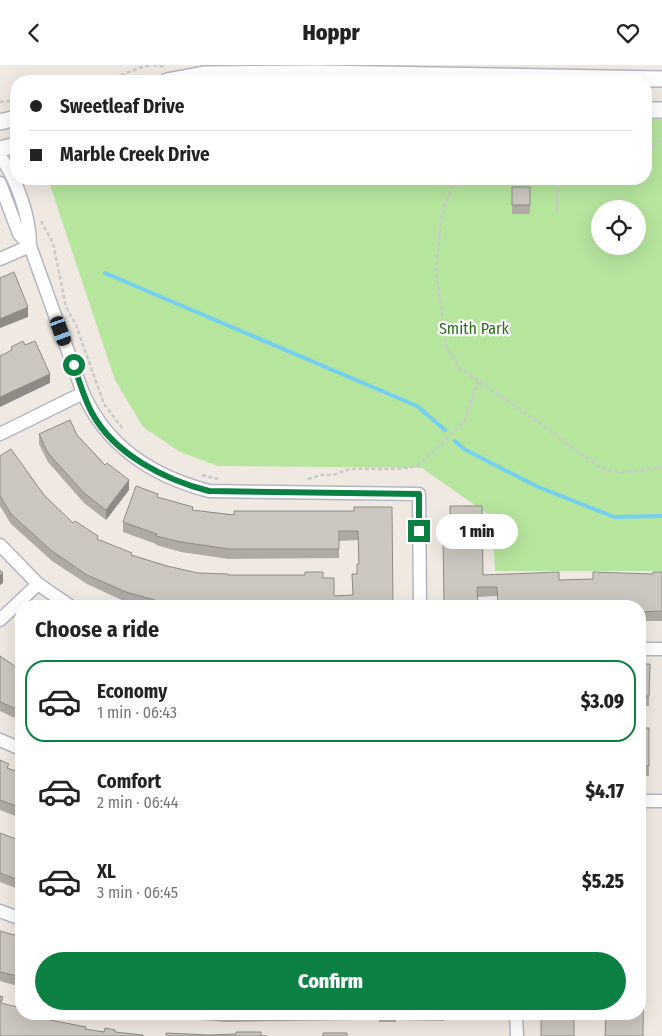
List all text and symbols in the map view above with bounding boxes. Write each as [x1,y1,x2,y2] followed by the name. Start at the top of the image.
[20,19,48,47] icon: back
[302,19,360,46] text: Hoppr
[614,19,642,47] icon: heart
[60,95,185,118] text: Sweetleaf Drive
[60,143,210,166] text: Marble Creek Drive
[591,200,646,255] map controls
[591,200,646,255] button: locate
[48,314,73,348] car
[439,319,510,338] park label: Smith Park
[63,354,85,376] route start
[436,513,519,549] callout: 1 min
[408,520,430,542] route end
[460,522,494,541] text: 1 min
[35,616,159,643] text: Choose a ride
[37,679,82,724] icon: car
[97,680,167,703] text: Economy
[581,690,624,713] text: $3.09
[97,703,177,722] text: 1 min · 06:43
[37,769,82,814] icon: car
[97,770,161,793] text: Comfort
[586,780,624,803] text: $4.17
[97,793,179,812] text: 2 min · 06:44
[37,859,82,904] icon: car
[97,860,116,883] text: XL
[582,870,624,893] text: $5.25
[97,883,178,902] text: 3 min · 06:45
[35,952,626,1010] button: Confirm

